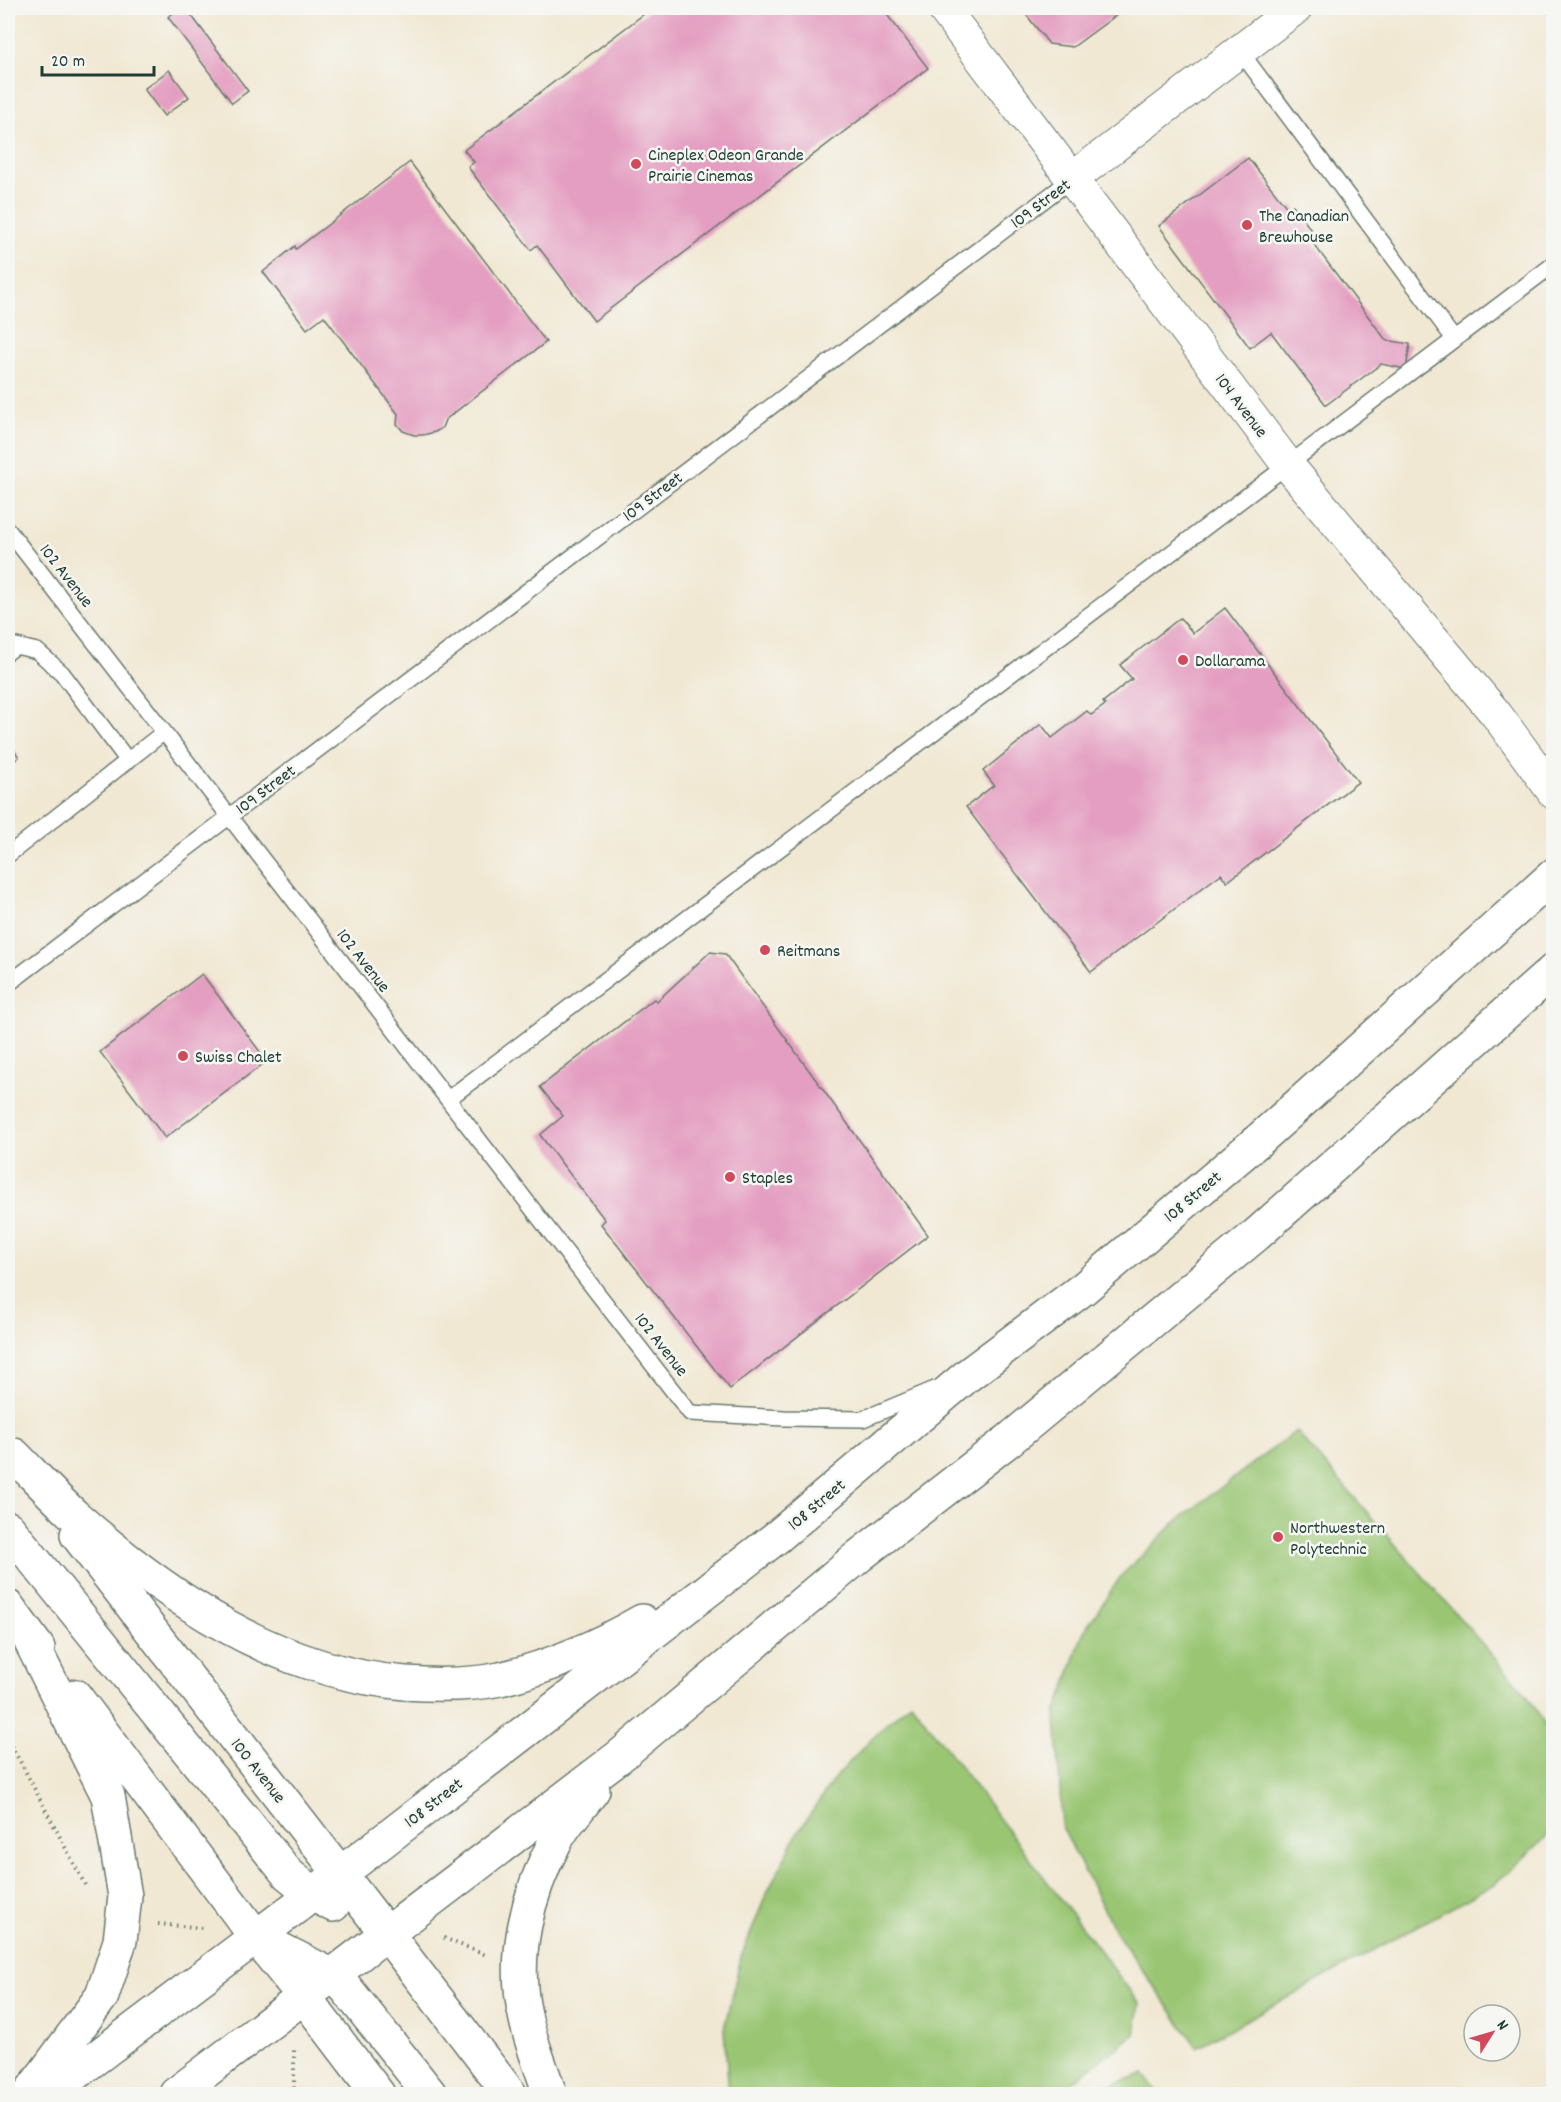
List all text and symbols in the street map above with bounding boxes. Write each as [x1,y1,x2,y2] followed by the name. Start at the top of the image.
[42,39,154,77] scale bar
[51,50,85,75] text: 20 m
[648,144,804,190] place label: Cineplex Odeon Grande Prairie Cinemas
[629,157,643,171] marker: Cineplex Odeon Grande Prairie Cinemas
[1006,174,1077,236] street label: 109 Street
[1259,205,1349,251] place label: The Canadian Brewhouse
[1240,218,1254,232] marker: The Canadian Brewhouse
[1208,369,1272,444] street label: 104 Avenue
[618,467,689,529] street label: 109 Street
[32,539,98,614] street label: 102 Avenue
[1195,650,1266,675] place label: Dollarama
[1176,653,1190,667] marker: Dollarama
[231,760,302,822] street label: 109 Street
[329,924,395,999] street label: 102 Avenue
[777,940,840,965] place label: Reitmans
[758,943,772,957] marker: Reitmans
[195,1046,282,1071] place label: Swiss Chalet
[176,1049,190,1063] marker: Swiss Chalet
[1159,1166,1228,1230] street label: 108 Street
[742,1167,793,1192] place label: Staples
[723,1170,737,1184] marker: Staples
[627,1308,693,1383] street label: 102 Avenue
[783,1474,852,1538] street label: 108 Street
[1290,1517,1385,1563] place label: Northwestern Polytechnic
[1271,1530,1285,1544] marker: Northwestern Polytechnic
[223,1734,291,1810] street label: 100 Avenue
[400,1773,470,1835] street label: 108 Street
[1462,2003,1522,2063] north arrow
[1490,2015,1514,2036] text: N

